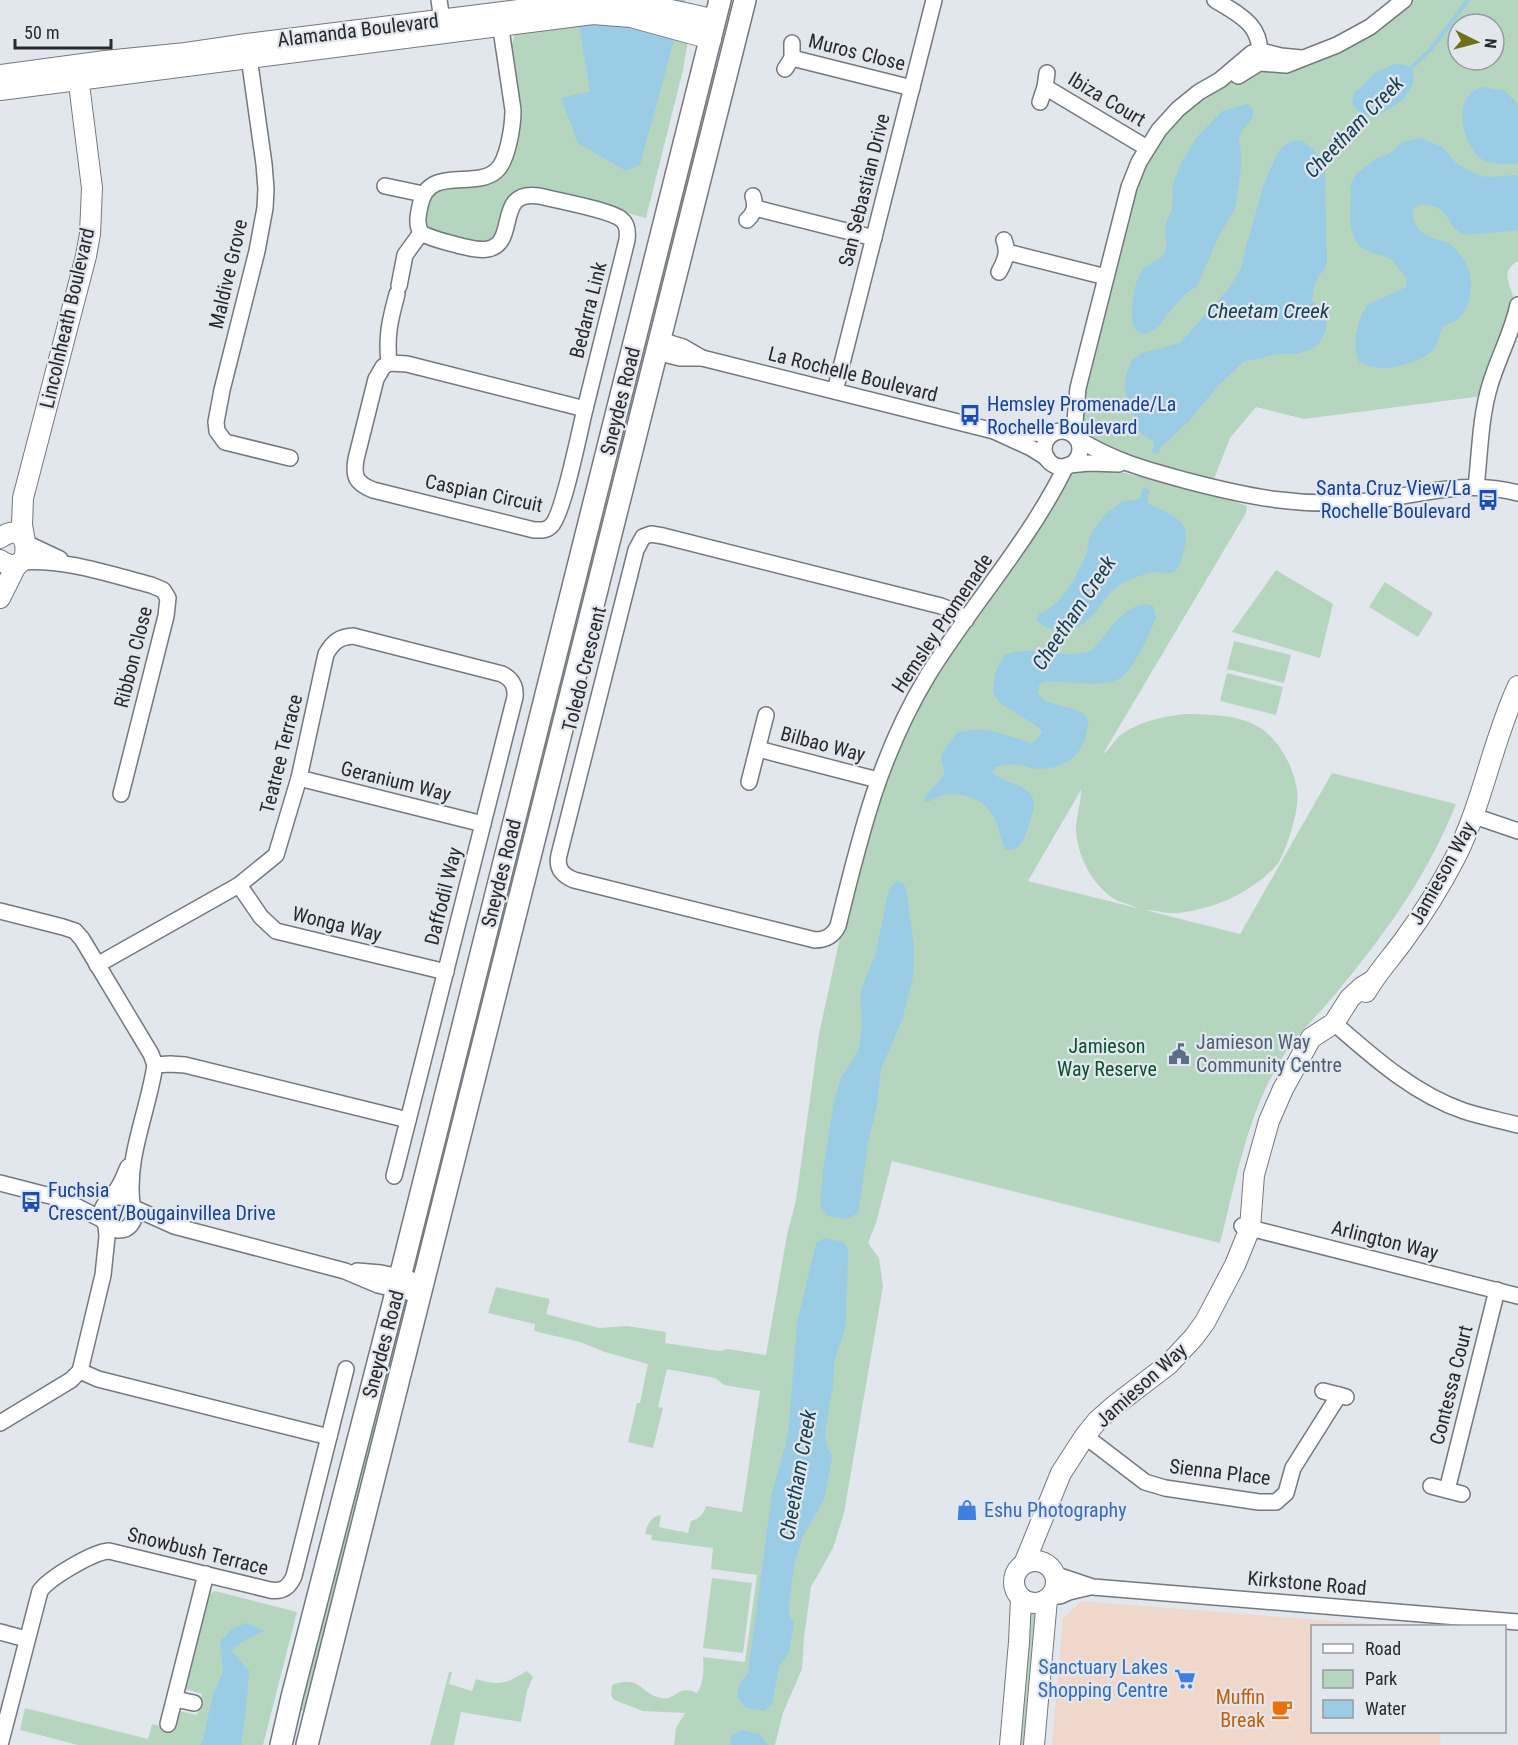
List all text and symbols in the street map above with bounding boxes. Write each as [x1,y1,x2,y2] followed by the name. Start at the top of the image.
[276,8,440,52] street label: Alamanda Boulevard
[15,12,111,50] scale bar
[1446,12,1506,72] north arrow
[24,22,59,43] text: 50 m
[806,28,908,76] street label: Muros Close
[1480,38,1500,49] text: N
[1064,67,1150,131] street label: Ibiza Court
[1300,71,1409,183] water label: Cheetham Creek
[833,111,895,269] street label: San Sebastian Drive
[204,217,252,331] street label: Maldive Grove
[35,225,99,411] street label: Lincolnheath Boulevard
[564,259,612,361] street label: Bedarra Link
[1207,299,1330,323] water label: Cheetam Creek
[766,341,940,407] street label: La Rochelle Boulevard
[595,344,645,458] street label: Sneydes Road
[987,392,1176,439] place label: Hemsley Promenade/La Rochelle Boulevard
[958,403,982,427] bus stop icon: Hemsley Promenade/La Rochelle Boulevard
[423,469,545,517] street label: Caspian Circuit
[1316,476,1471,523] place label: Santa Cruz View/La Rochelle Boulevard
[1476,488,1500,512] bus stop icon: Santa Cruz View/La Rochelle Boulevard
[887,549,997,697] street label: Hemsley Promenade
[1027,551,1121,674] water label: Cheetham Creek
[109,604,157,710] street label: Ribbon Close
[557,604,611,734] street label: Toledo Crescent
[255,692,307,816] street label: Teatree Terrace
[778,721,868,767] street label: Bilbao Way
[338,756,454,806] street label: Geranium Way
[476,816,526,930] street label: Sneydes Road
[1404,817,1480,929] street label: Jamieson Way
[419,845,467,947] street label: Daffodil Way
[290,901,384,947] street label: Wonga Way
[1196,1030,1342,1077] place label: Jamieson Way Community Centre
[1057,1034,1157,1081] park label: Jamieson Way Reserve
[1167,1042,1191,1066] public building icon: Jamieson Way Community Centre
[48,1178,276,1225] place label: Fuchsia Crescent/Bougainvillea Drive
[19,1190,43,1214] bus stop icon: Fuchsia Crescent/Bougainvillea Drive
[1329,1215,1441,1265] street label: Arlington Way
[357,1287,409,1401] street label: Sneydes Road
[1425,1323,1477,1447] street label: Contessa Court
[1090,1338,1192,1432] street label: Jamieson Way
[775,1407,821,1542] water label: Cheetham Creek
[1168,1454,1272,1490] street label: Sienna Place
[955,1498,979,1522] shop icon: Eshu Photography
[984,1498,1127,1522] place label: Eshu Photography
[125,1522,271,1580] street label: Snowbush Terrace
[1247,1566,1367,1600] street label: Kirkstone Road
[1311,1625,1506,1733] legend
[1365,1638,1401,1659] text: Road
[1038,1655,1168,1702] place label: Sanctuary Lakes Shopping Centre
[1173,1667,1197,1691] supermarket icon: Sanctuary Lakes Shopping Centre
[1365,1668,1397,1689] text: Park
[1216,1685,1265,1732] place label: Muffin Break
[1270,1697,1294,1721] cafe icon: Muffin Break
[1365,1698,1407,1719] text: Water

